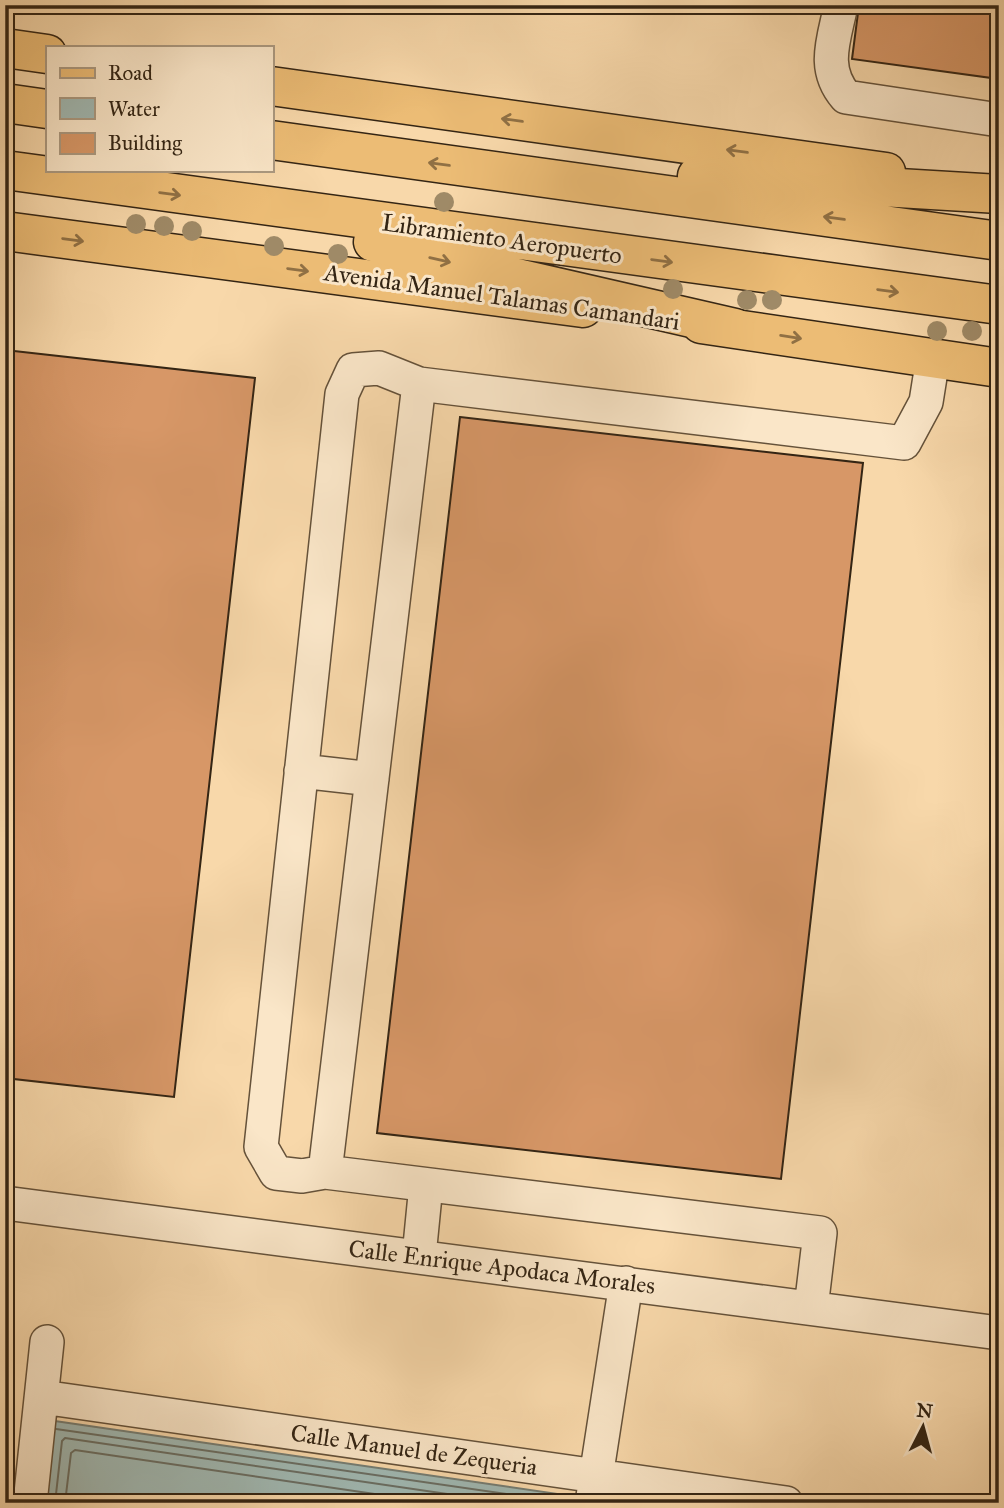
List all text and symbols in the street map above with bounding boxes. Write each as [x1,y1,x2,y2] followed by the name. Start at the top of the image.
[46,46,273,172] legend
[108,60,153,86] text: Road
[108,96,160,122] text: Water
[501,113,524,126] one-way arrow
[108,130,182,156] text: Building
[726,145,749,158] one-way arrow
[428,157,451,170] one-way arrow
[158,188,181,201] one-way arrow
[380,207,624,271] street label: Libramiento Aeropuerto
[823,212,846,225] one-way arrow
[61,233,84,246] one-way arrow
[428,254,451,268] one-way arrow
[650,254,673,267] one-way arrow
[321,257,682,337] street label: Avenida Manuel Talamas Camandari
[287,264,309,277] one-way arrow
[876,284,899,297] one-way arrow
[779,331,802,344] one-way arrow
[347,1233,657,1301] street label: Calle Enrique Apodaca Morales
[888,1392,958,1462] north arrow
[916,1398,934,1423] text: N
[289,1418,540,1482] street label: Calle Manuel de Zequeria

